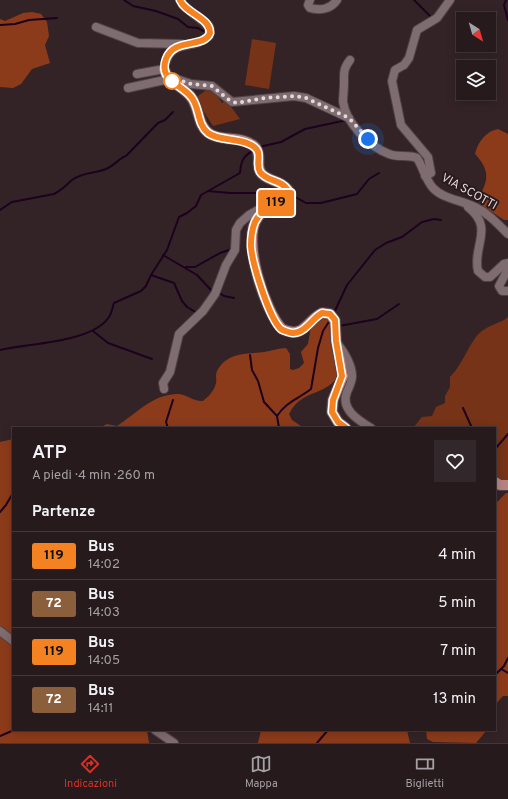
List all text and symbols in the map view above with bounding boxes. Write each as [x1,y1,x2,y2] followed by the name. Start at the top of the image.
[456,12,496,52] north arrow
[456,12,496,100] map controls
[456,60,496,100] button: layers
[163,72,181,90] unlabelled marker
[358,129,378,149] your location
[438,170,500,214] street label: VIA SCOTTI
[253,190,299,216] line badge: 119
[266,194,286,211] text: 119
[434,440,476,482] button: heart
[32,441,67,465] text: ATP
[32,468,155,484] text: A piedi · 4 min · 260 m
[32,503,95,522] text: Partenze
[88,538,115,557] text: Bus
[438,546,476,565] text: 4 min
[44,547,64,564] text: 119
[88,557,120,573] text: 14:02
[88,586,115,605] text: Bus
[438,594,476,613] text: 5 min
[46,595,62,612] text: 72
[88,605,120,621] text: 14:03
[88,634,115,653] text: Bus
[440,642,476,661] text: 7 min
[44,643,64,660] text: 119
[88,653,120,669] text: 14:05
[88,682,115,701] text: Bus
[433,690,476,709] text: 13 min
[46,691,62,708] text: 72
[88,701,113,717] text: 14:11
[64,753,117,791] tab: Indicazioni
[245,753,278,791] tab: Mappa
[406,753,444,791] tab: Biglietti

